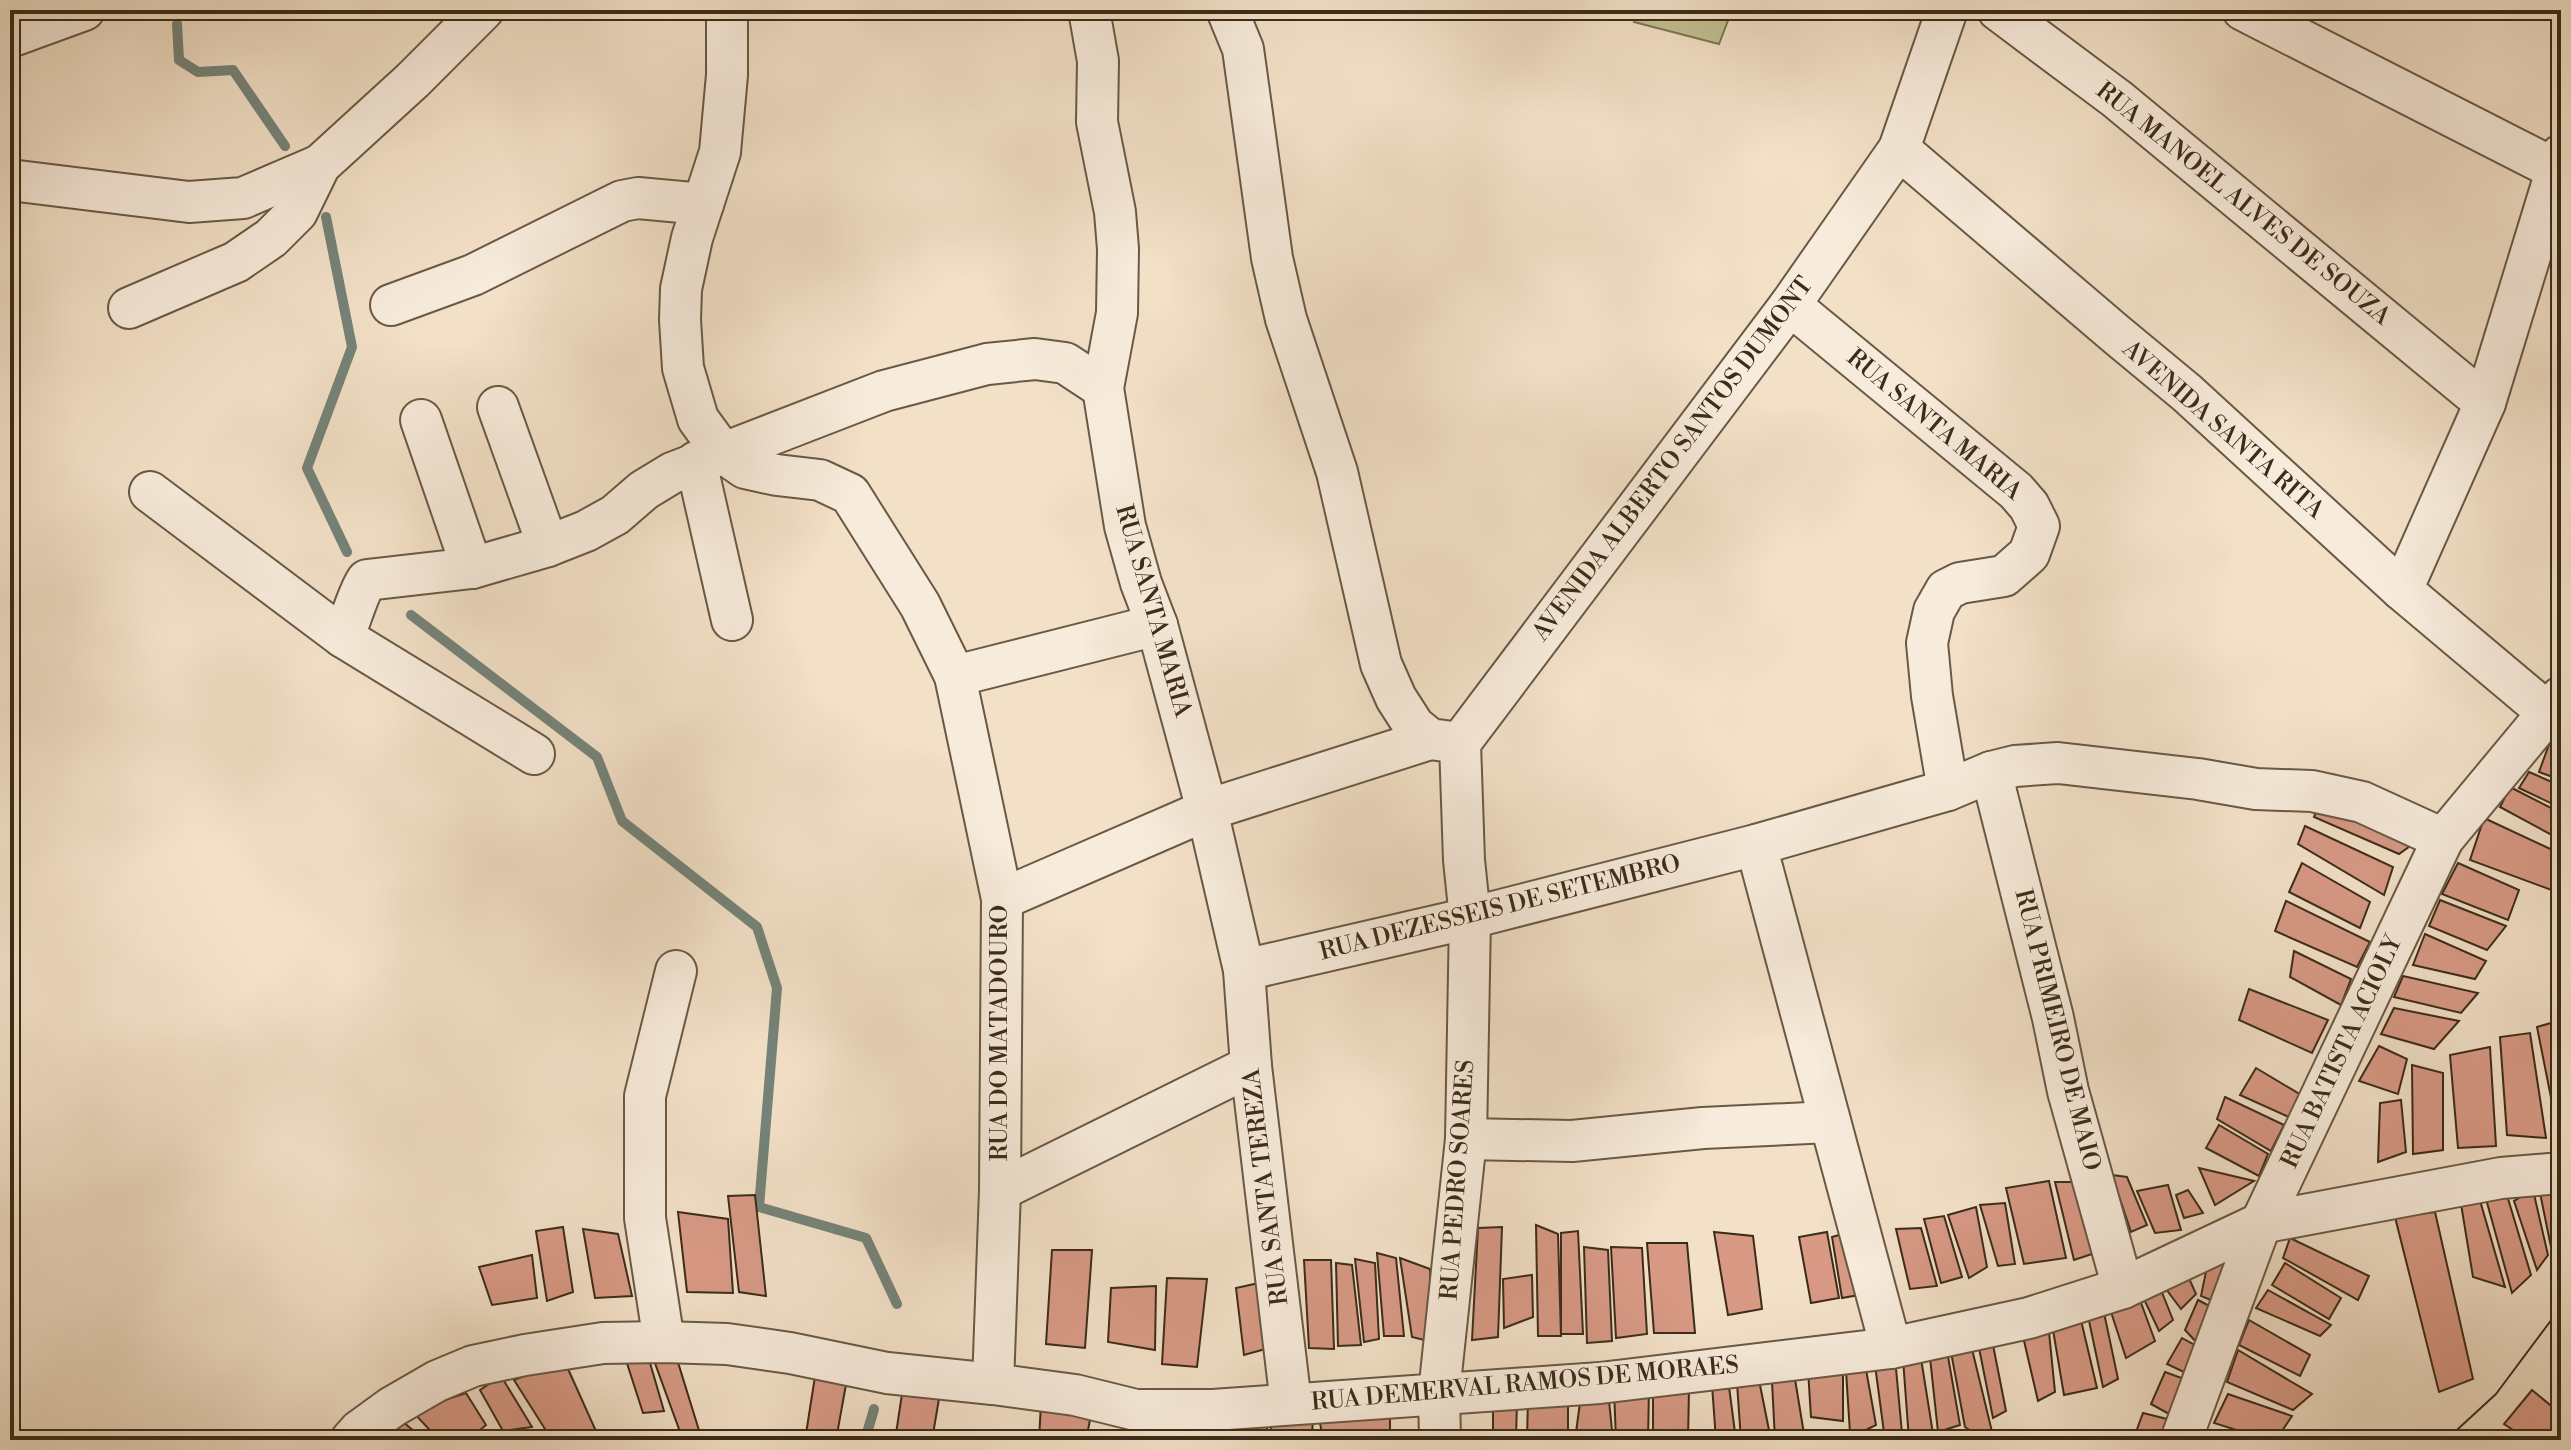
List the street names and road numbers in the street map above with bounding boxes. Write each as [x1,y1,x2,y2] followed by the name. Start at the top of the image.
[2090,76,2397,332] street label: RUA MANOEL ALVES DE SOUZA
[1525,271,1820,648] street label: AVENIDA ALBERTO SANTOS DUMONT
[2115,334,2330,526] street label: AVENIDA SANTA RITA
[1840,343,2028,507] street label: RUA SANTA MARIA
[1108,501,1198,721] street label: RUA SANTA MARIA
[1316,849,1684,967] street label: RUA DEZESSEIS DE SETEMBRO
[2007,886,2107,1174] street label: RUA PRIMEIRO DE MAIO
[985,905,1015,1161] street label: RUA DO MATADOURO
[2275,930,2410,1173] street label: RUA BATISTA ACIOLY
[1435,1059,1481,1301] street label: RUA PEDRO SOARES
[1237,1066,1295,1307] street label: RUA SANTA TEREZA
[1310,1350,1740,1418] street label: RUA DEMERVAL RAMOS DE MORAES

